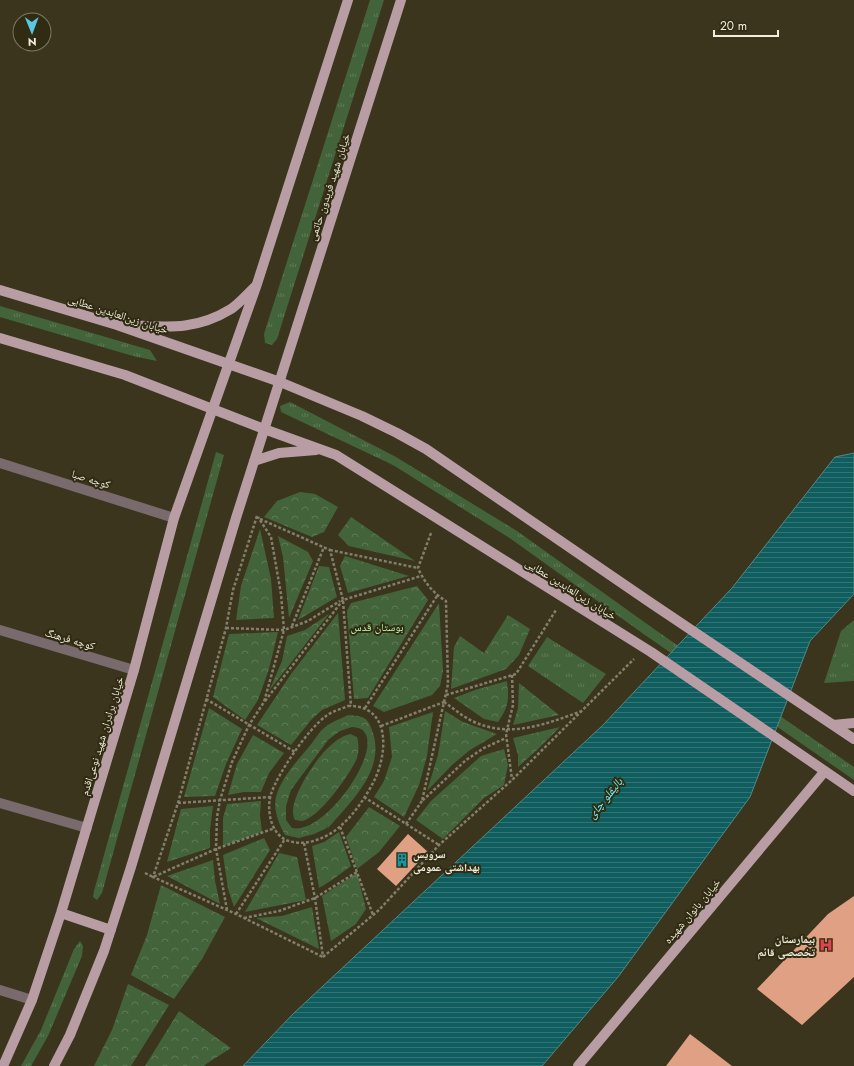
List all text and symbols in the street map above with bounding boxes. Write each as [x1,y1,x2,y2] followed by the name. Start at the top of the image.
[12,12,52,52] north arrow
[714,12,778,38] scale bar
[720,17,747,35] text: 20 m
[28,34,37,50] text: N
[304,131,354,243] street label: خیابان شهید فریدون حاتمی
[66,290,170,338] street label: خیابان زین‌العابدین عطایی
[70,466,113,493] street label: کوچه صبا
[523,555,619,623] street label: خیابان زین‌العابدین عطایی
[351,619,403,635] park label: بوستان قدس
[43,624,97,654] street label: کوچه فرهنگ
[76,675,128,797] street label: خیابان برادران شهید نوعی‌اقدم
[583,773,628,822] water label: بالیقلو چای
[413,846,480,875] place label: سرویس بهداشتی عمومی
[394,852,410,868] building icon: سرویس بهداشتی عمومی
[660,875,724,947] street label: خیابان بانوان شهیده
[758,931,815,960] place label: بیمارستان تخصصی قائم
[818,937,834,953] hospital icon: بیمارستان تخصصی قائم

